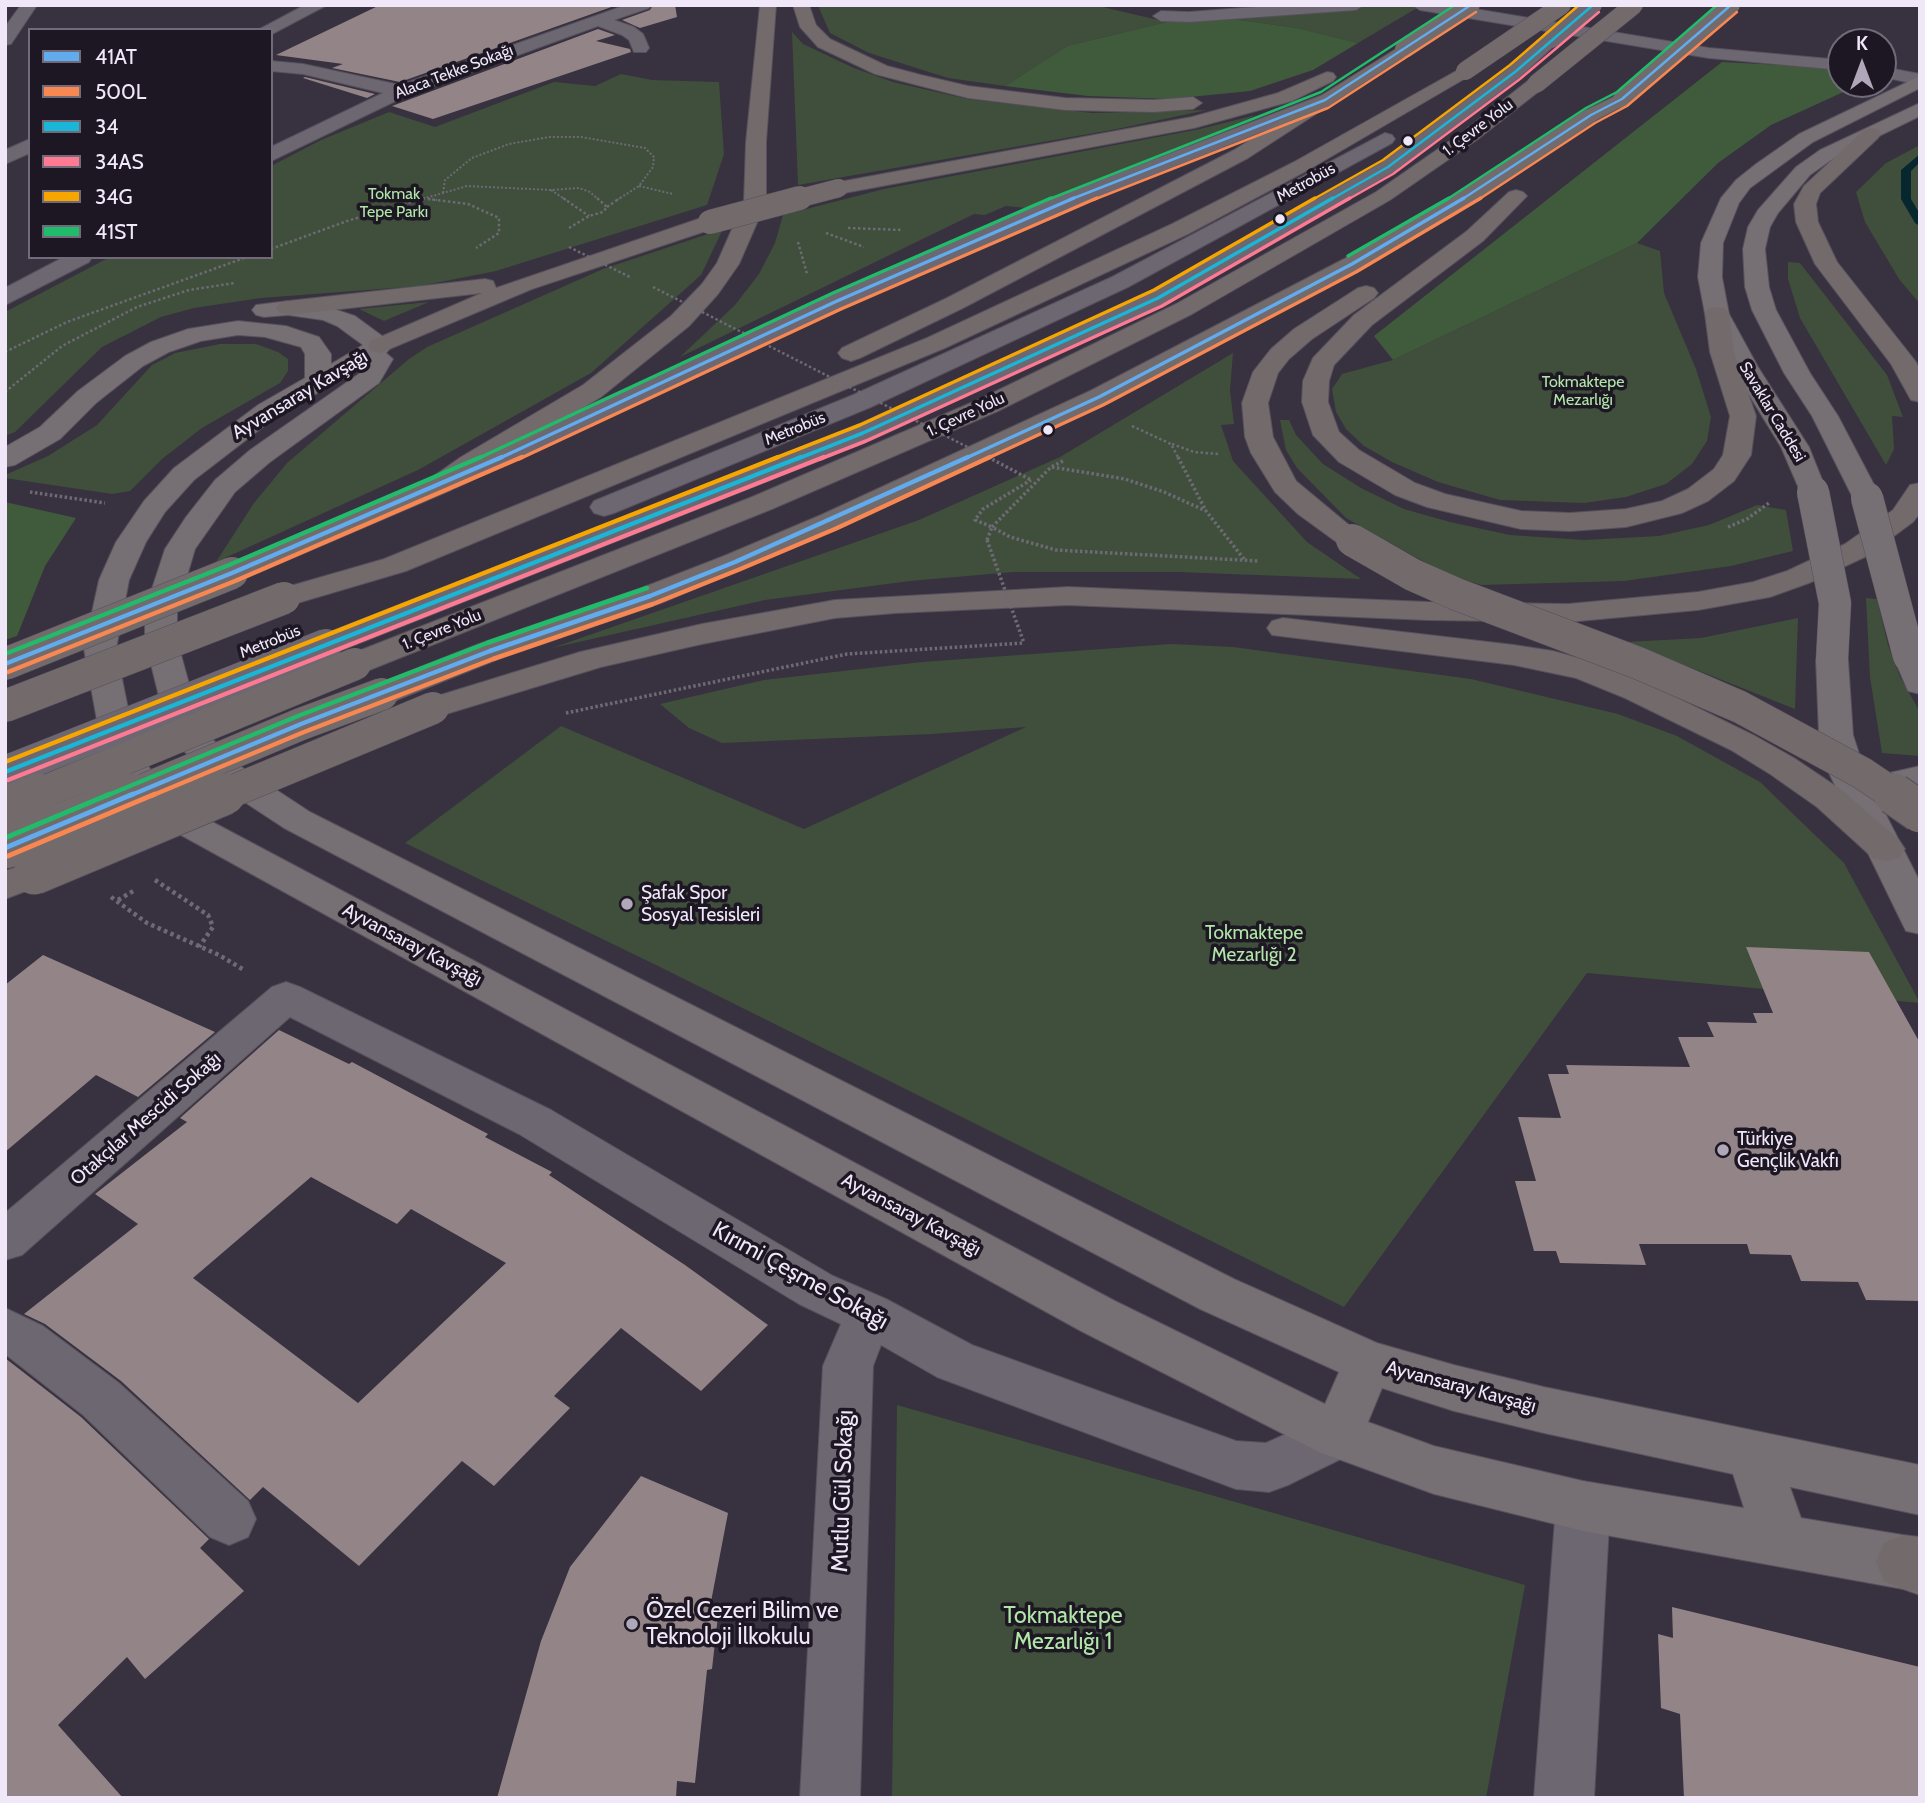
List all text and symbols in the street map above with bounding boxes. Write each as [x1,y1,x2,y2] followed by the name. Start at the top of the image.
[28,28,273,259] legend
[1827,28,1897,98] north arrow
[1856,32,1868,55] text: K
[392,41,516,103] street label: Alaca Tekke Sokağı
[95,44,137,69] text: 41AT
[95,79,146,104] text: 500L
[1439,95,1517,161] street label: 1. Çevre Yolu
[95,114,119,139] text: 34
[1401,134,1415,148] unlabelled marker
[95,149,144,174] text: 34AS
[1273,159,1339,207] street label: Metrobüs
[95,184,133,209] text: 34G
[360,184,428,222] park label: Tokmak Tepe Parkı
[1273,212,1287,226] unlabelled marker
[95,219,137,244] text: 41ST
[228,345,372,445] street label: Ayvansaray Kavşağı
[1735,359,1809,465] street label: Savaklar Caddesi
[1542,372,1624,410] park label: Tokmaktepe Mezarlığı
[924,389,1008,441] street label: 1. Çevre Yolu
[762,408,828,450] street label: Metrobüs
[1041,423,1055,437] unlabelled marker
[400,606,484,654] street label: 1. Çevre Yolu
[237,621,303,663] street label: Metrobüs
[641,882,760,926] place label: Şafak Spor Sosyal Tesisleri
[619,896,635,912] marker: Şafak Spor Sosyal Tesisleri
[339,899,485,991] street label: Ayvansaray Kavşağı
[1205,922,1303,966] park label: Tokmaktepe Mezarlığı 2
[66,1048,226,1190] street label: Otakçılar Mescidi Sokağı
[1737,1128,1839,1172] place label: Türkiye Gençlik Vakfı
[1715,1142,1731,1158] marker: Türkiye Gençlik Vakfı
[838,1169,984,1261] street label: Ayvansaray Kavşağı
[707,1216,893,1336] street label: Kırımi Çeşme Sokağı
[1384,1356,1538,1418] street label: Ayvansaray Kavşağı
[826,1409,860,1573] street label: Mutlu Gül Sokağı
[646,1597,839,1651] place label: Özel Cezeri Bilim ve Teknoloji İlkokulu
[1004,1602,1122,1656] park label: Tokmaktepe Mezarlığı 1
[624,1616,640,1632] marker: Özel Cezeri Bilim ve Teknoloji İlkokulu

